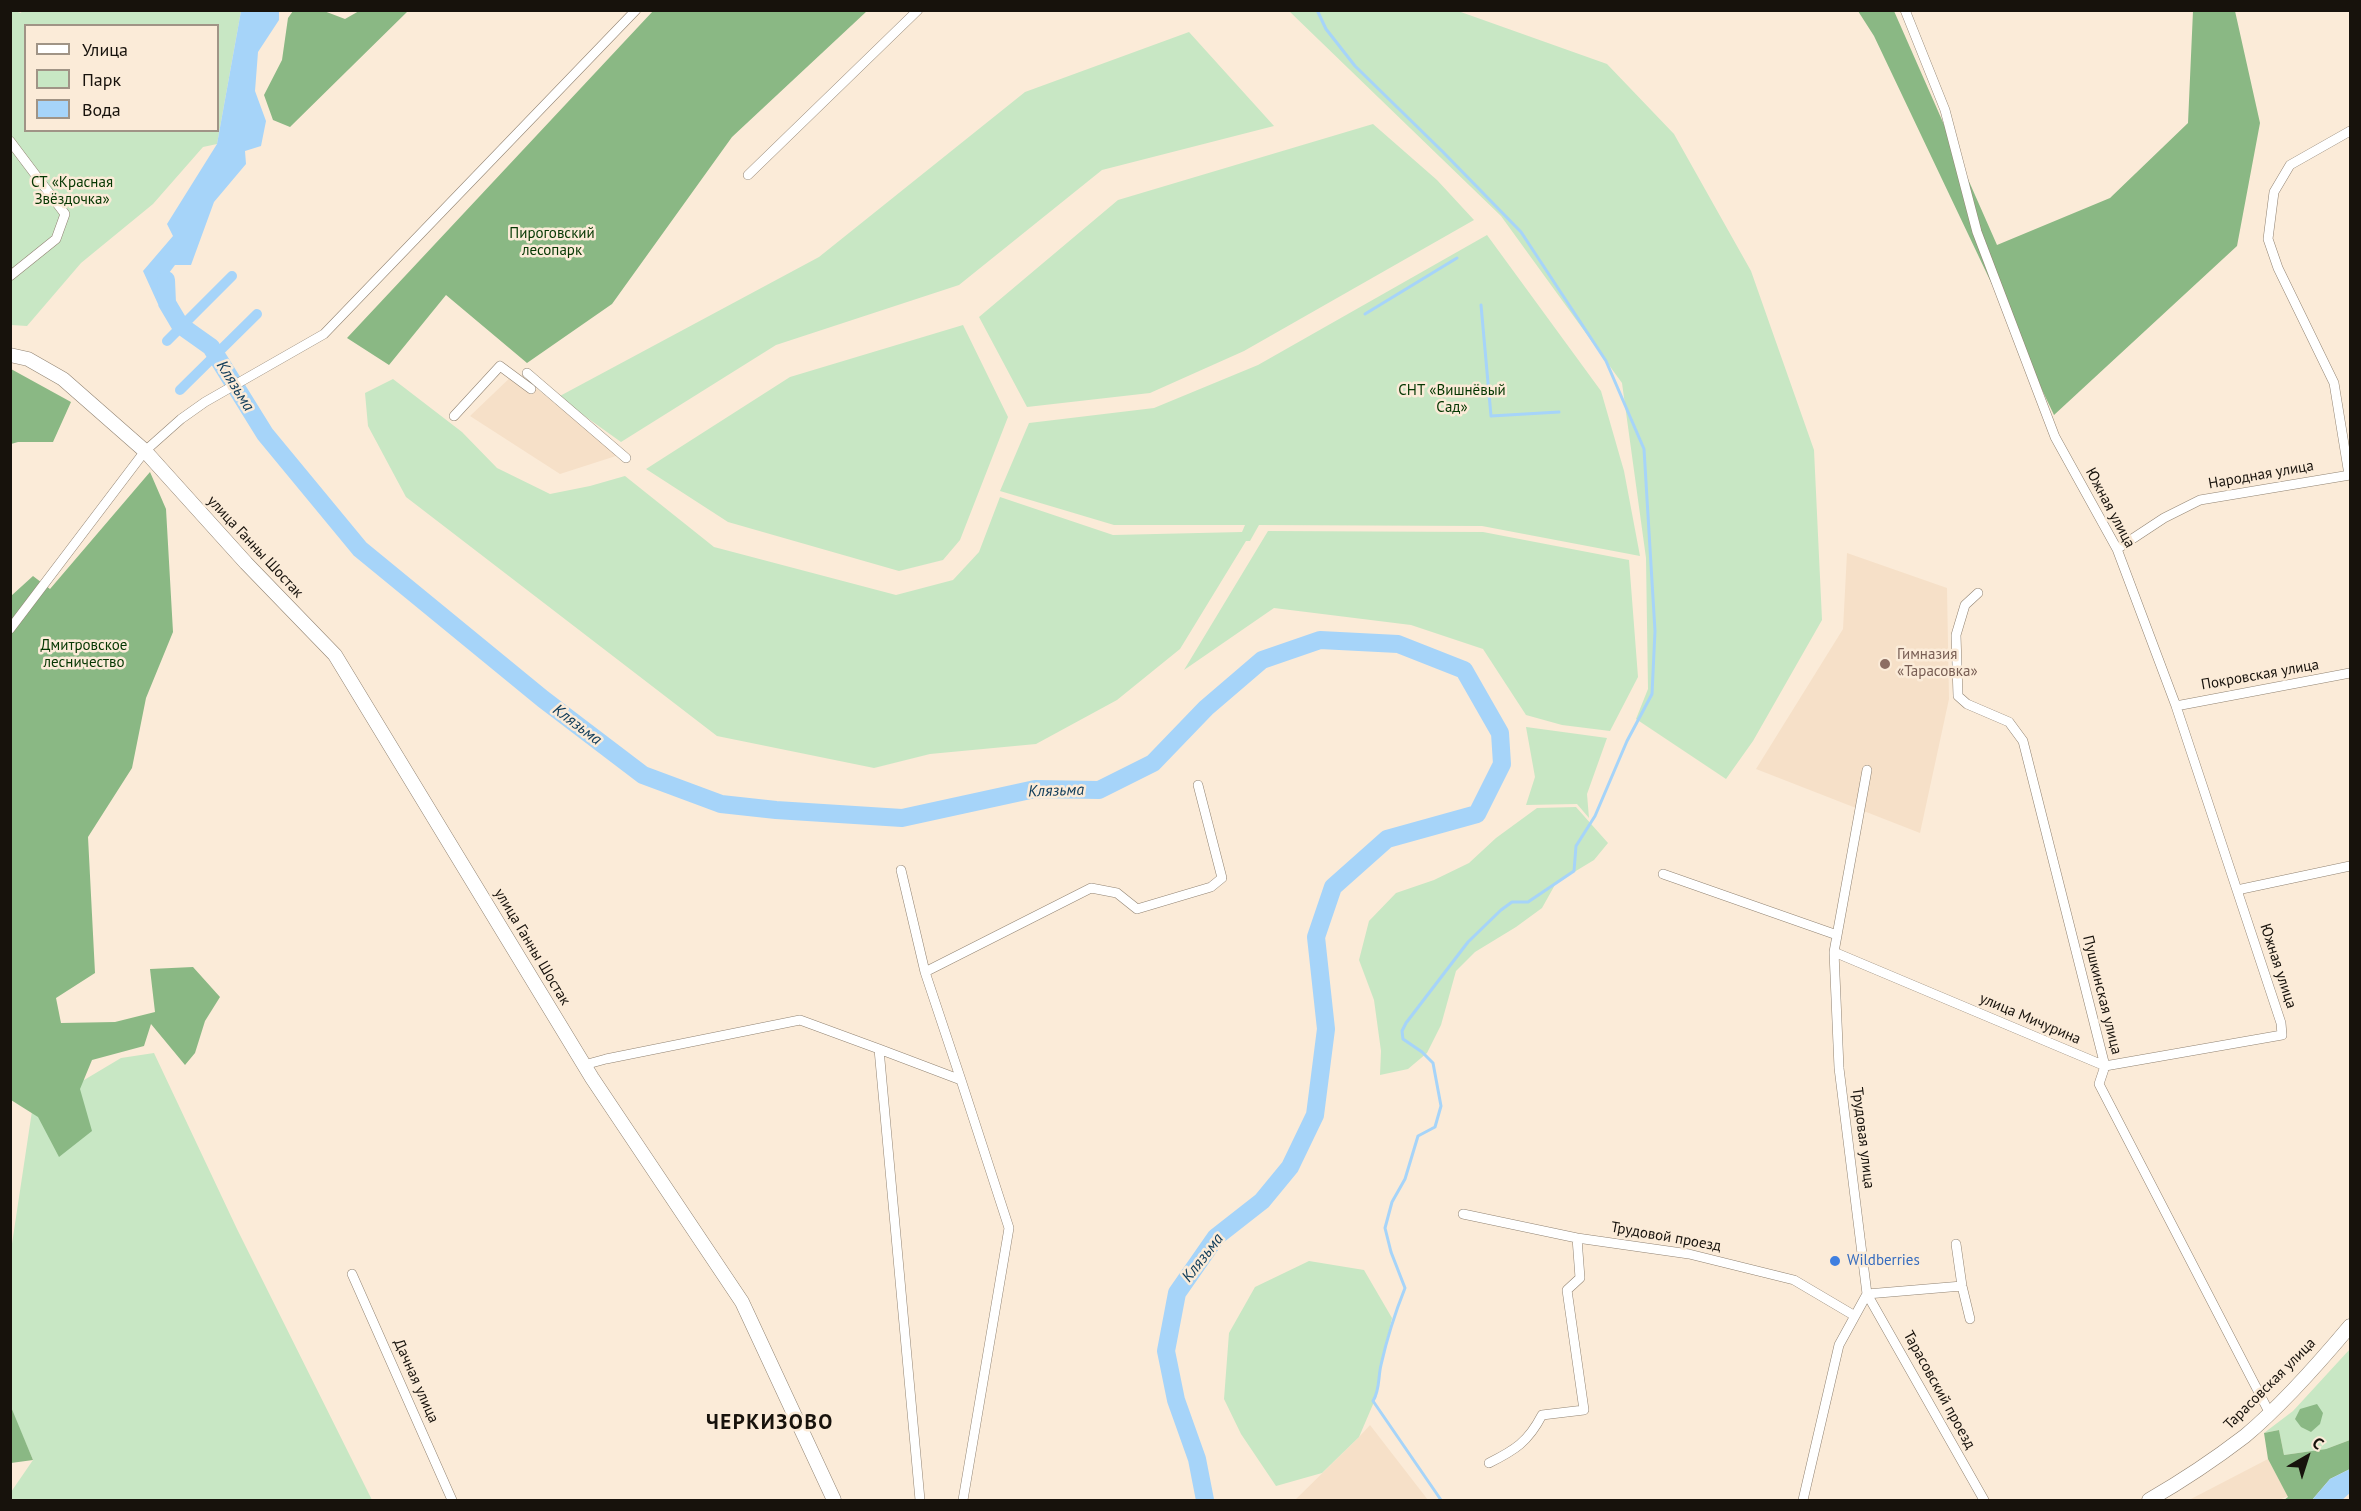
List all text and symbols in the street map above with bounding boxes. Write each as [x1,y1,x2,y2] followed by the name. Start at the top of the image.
[24,24,219,132] legend
[82,38,128,61] text: Улица
[82,68,121,91] text: Парк
[82,98,121,121] text: Вода
[31,174,113,209] park label: СТ «Красная Звёздочка»
[509,225,595,260] park label: Пироговский лесопарк
[212,357,258,415] water label: Клязьма
[1398,382,1506,417] park label: СНТ «Вишнёвый Сад»
[2207,457,2315,493] street label: Народная улица
[2081,465,2139,551] street label: Южная улица
[203,492,307,602] street label: улица Ганны Шостак
[41,637,127,672] park label: Дмитровское лесничество
[1897,646,1978,681] place label: Гимназия «Тарасовка»
[2200,656,2320,694] street label: Покровская улица
[1878,657,1892,671] marker: Гимназия «Тарасовка»
[549,700,605,750] water label: Клязьма
[1028,780,1084,802] water label: Клязьма
[490,885,574,1009] street label: улица Ганны Шостак
[2256,921,2300,1011] street label: Южная улица
[2079,934,2125,1056] street label: Пушкинская улица
[1977,990,2083,1048] street label: улица Мичурина
[1848,1086,1878,1190] street label: Трудовая улица
[1609,1218,1723,1256] street label: Трудовой проезд
[1178,1230,1228,1286] water label: Клязьма
[1847,1252,1920,1270] place label: Wildberries
[1828,1254,1842,1268] marker: Wildberries
[1899,1328,1979,1452] street label: Тарасовский проезд
[2220,1334,2320,1434] street label: Тарасовская улица
[390,1336,442,1426] street label: Дачная улица
[706,1410,834,1436] district label: ЧЕРКИЗОВО
[2277,1427,2337,1487] north arrow
[2309,1432,2328,1454] text: С

